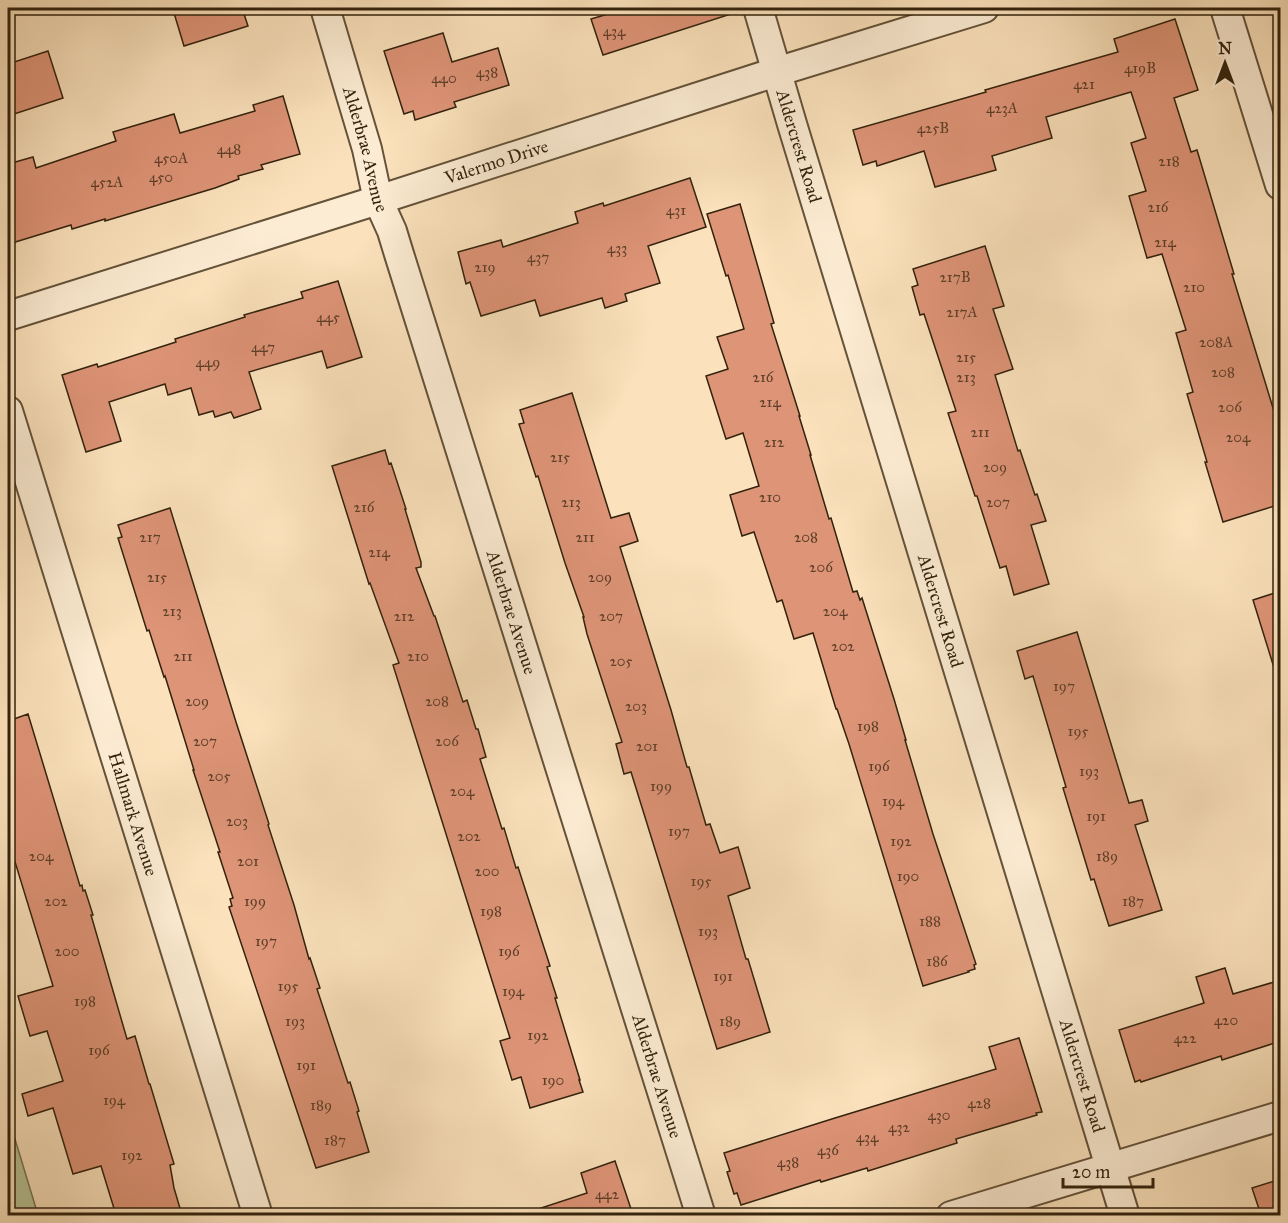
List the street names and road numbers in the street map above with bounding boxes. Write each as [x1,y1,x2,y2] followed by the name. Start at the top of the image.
[338,83,393,216] street label: Alderbrae Avenue
[771,86,826,205] street label: Aldercrest Road
[441,135,551,189] street label: Valermo Drive
[481,547,541,677] street label: Alderbrae Avenue
[913,551,968,670] street label: Aldercrest Road
[104,749,163,879] street label: Hallmark Avenue
[627,1010,687,1141] street label: Alderbrae Avenue
[1054,1016,1110,1135] street label: Aldercrest Road

